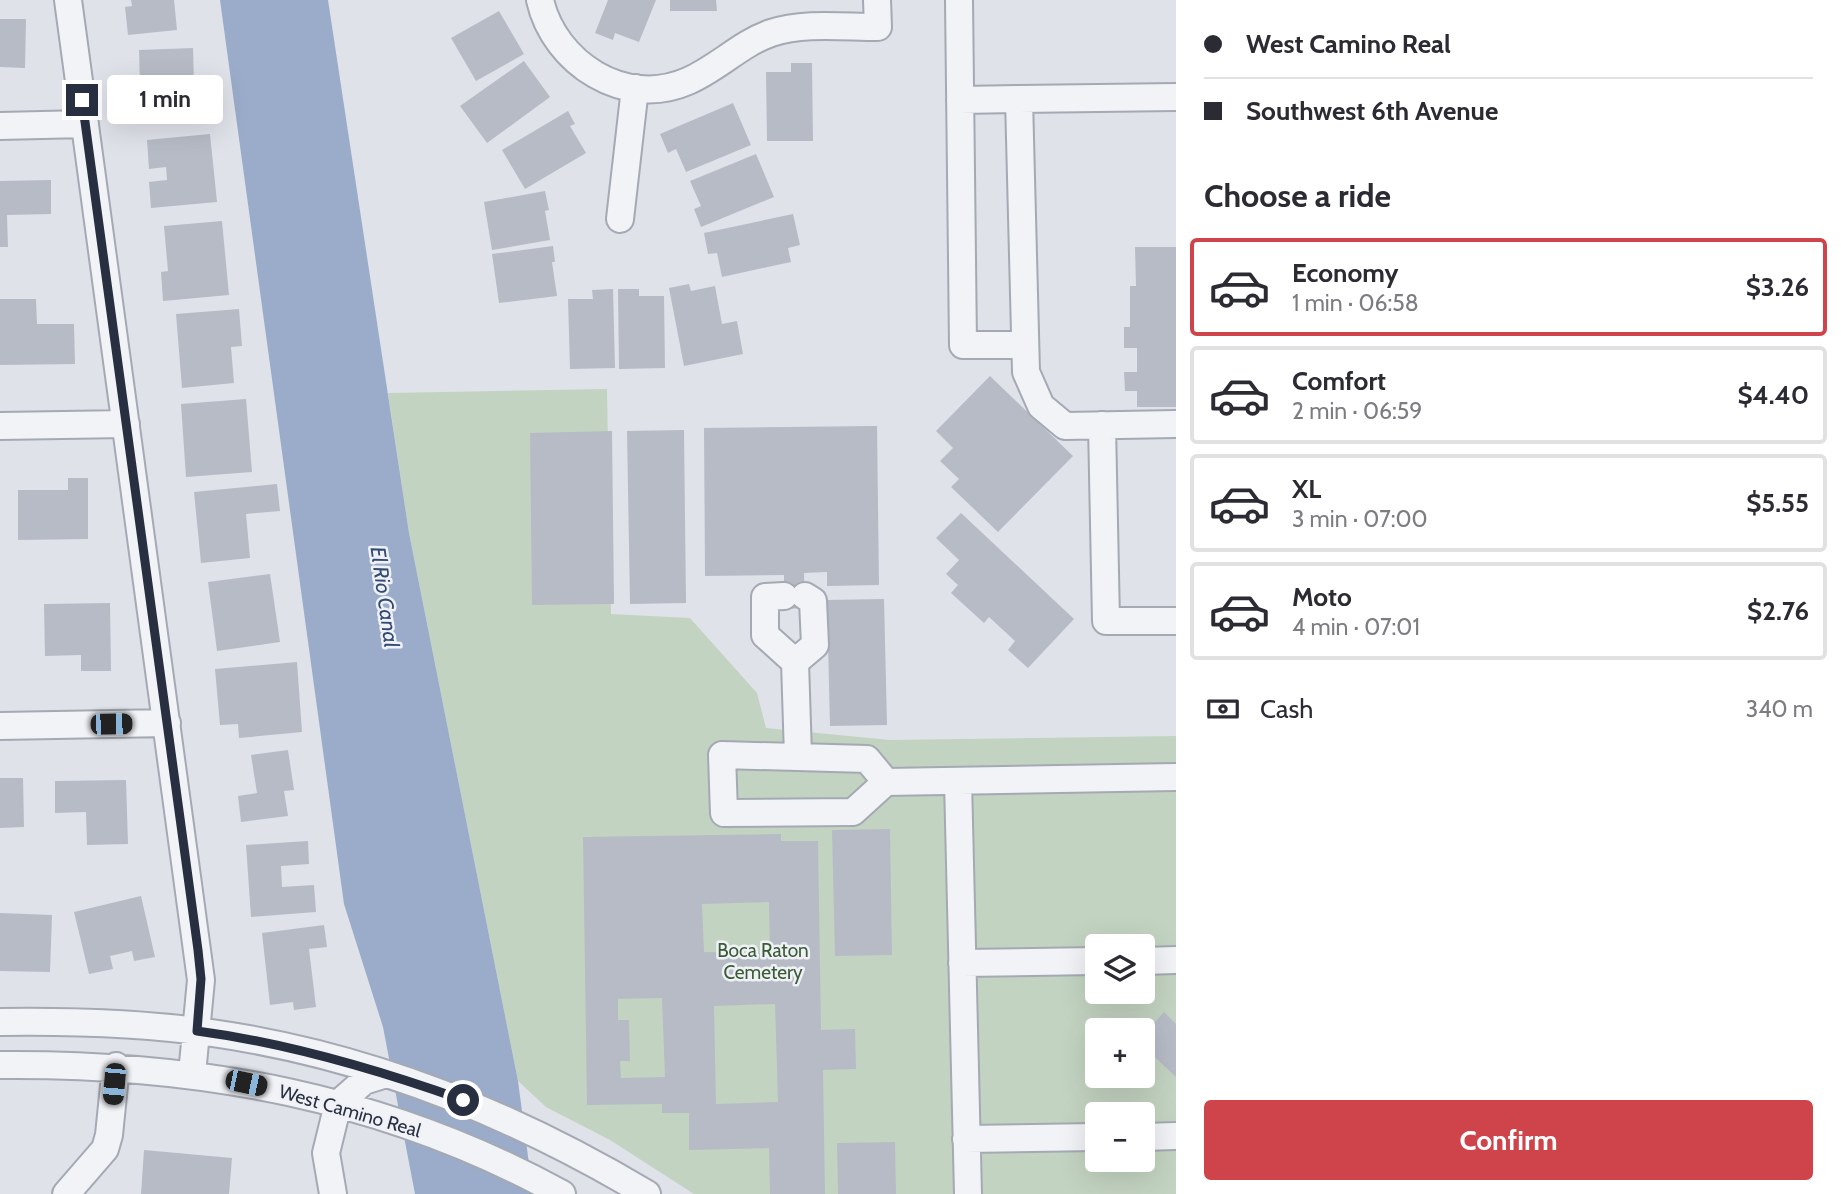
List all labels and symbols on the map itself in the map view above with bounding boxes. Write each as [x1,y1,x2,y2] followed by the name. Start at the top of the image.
[106,76,222,124] callout: 1 min
[66,84,98,116] route end
[366,545,404,649] water label: El Rio Canal
[90,713,133,735] car
[717,939,809,984] park label: Boca Raton Cemetery
[102,1062,127,1106] car
[224,1068,269,1098] car
[276,1080,424,1142] street label: West Camino Real
[447,1084,479,1116] route start

